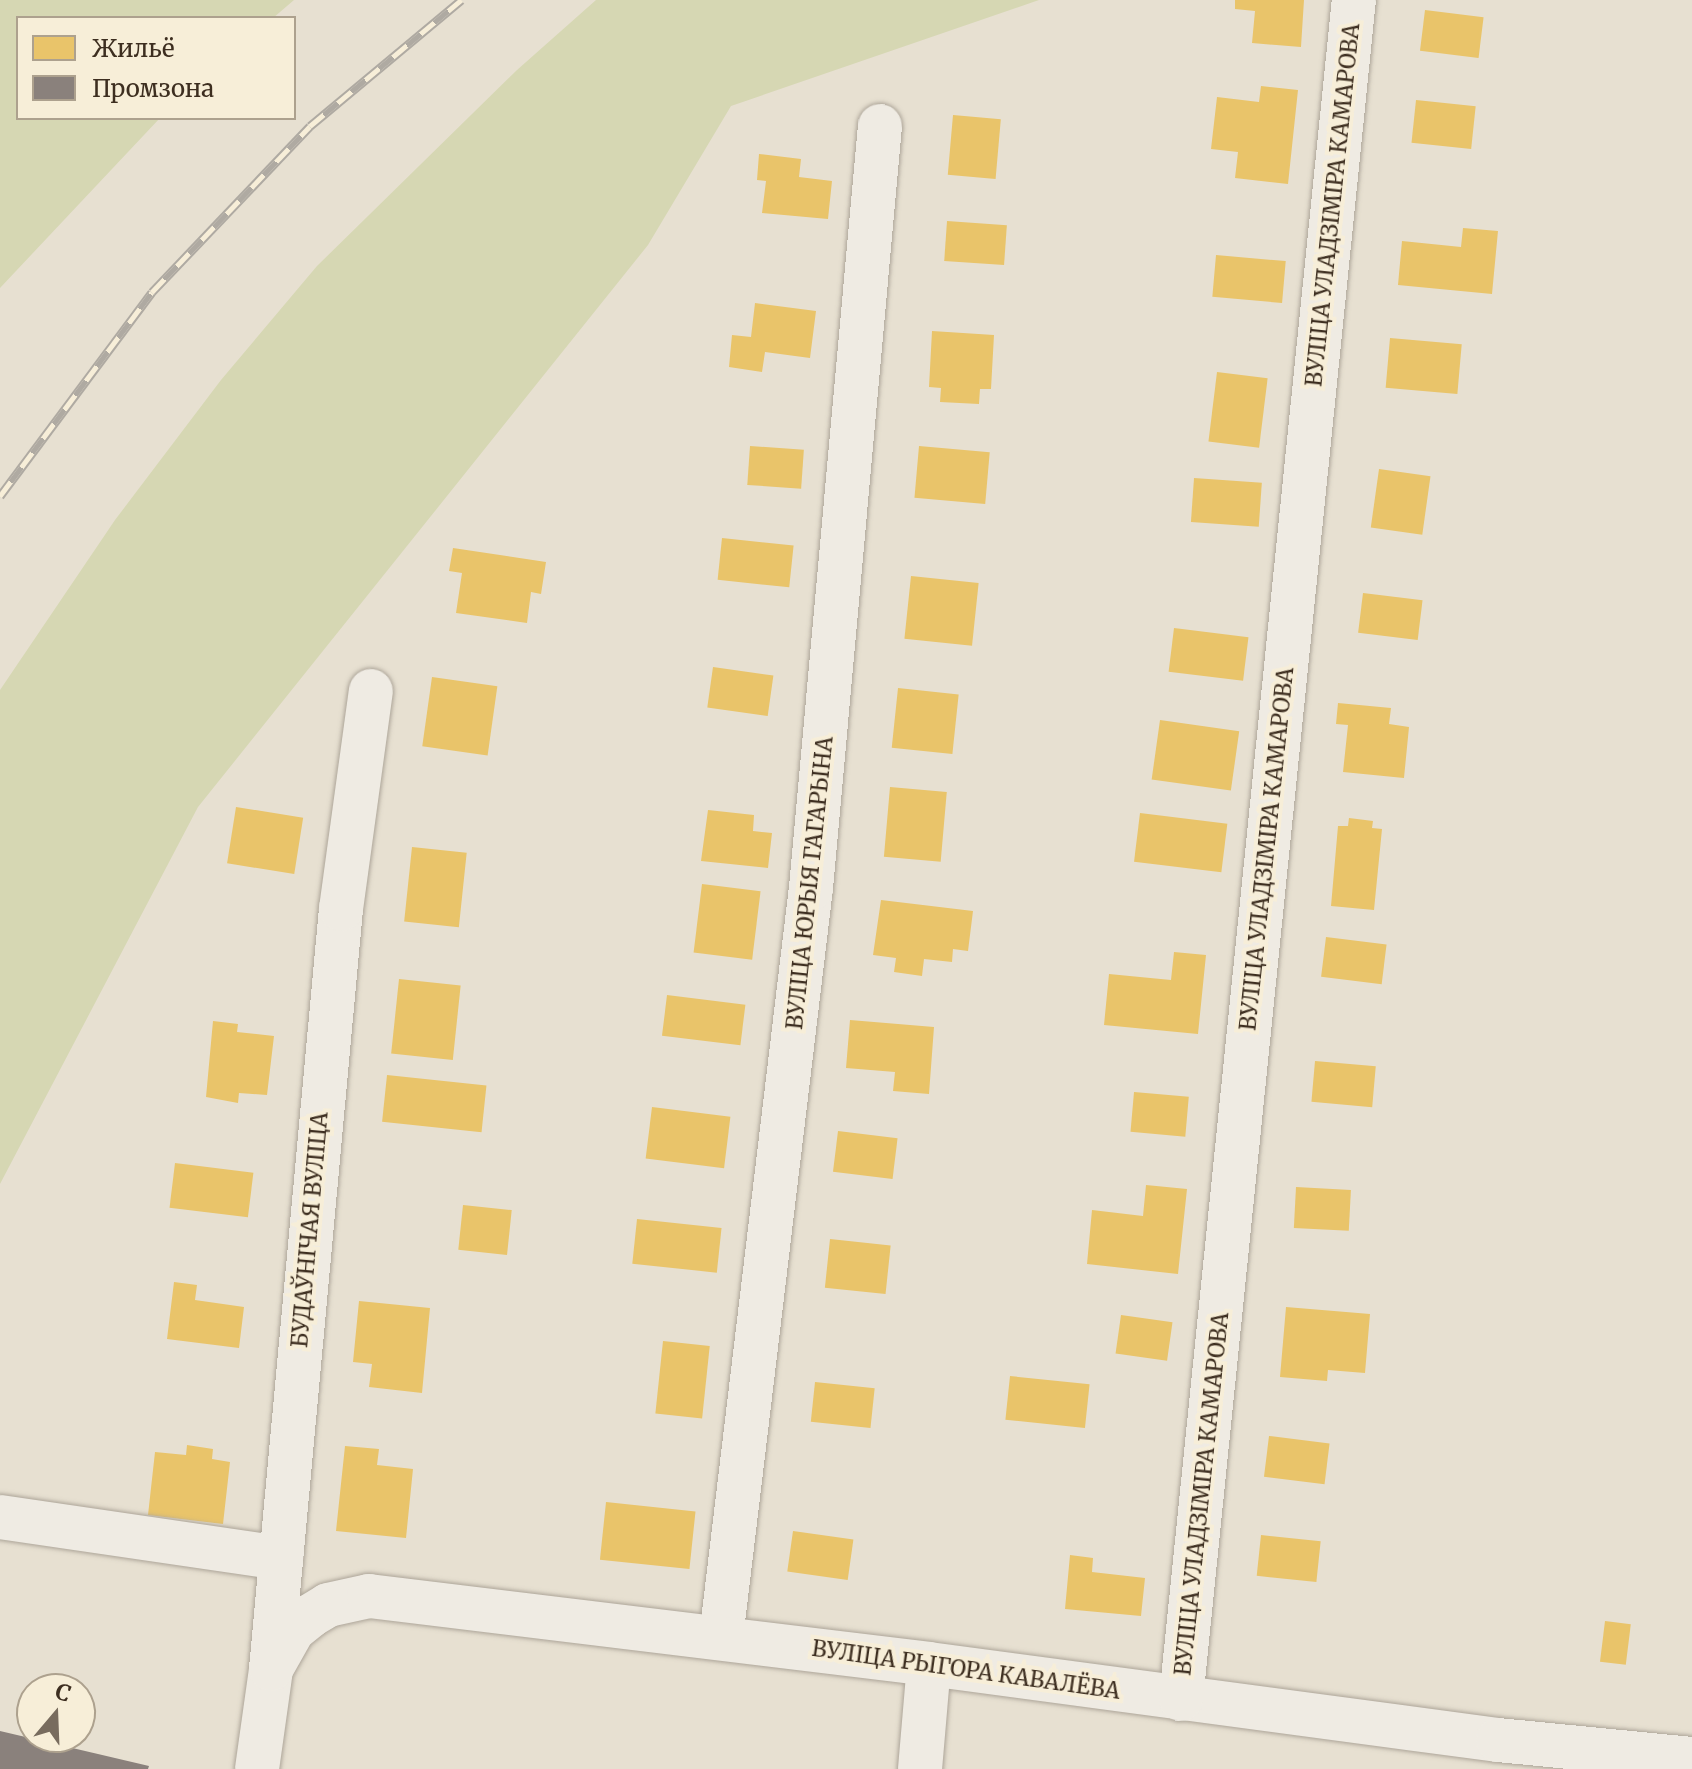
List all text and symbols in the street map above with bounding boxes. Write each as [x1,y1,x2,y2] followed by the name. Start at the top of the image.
[16,16,296,120] legend
[1301,22,1365,388] street label: ВУЛІЦА УЛАДЗІМІРА КАМАРОВА
[92,33,175,64] text: Жильё
[92,73,214,104] text: Промзона
[1235,666,1299,1032] street label: ВУЛІЦА УЛАДЗІМІРА КАМАРОВА
[781,735,839,1031] street label: ВУЛІЦА ЮРЫЯ ГАГАРЫНА
[287,1111,333,1349] street label: БУДАЎНІЧАЯ ВУЛІЦА
[1170,1311,1234,1677] street label: ВУЛІЦА УЛАДЗІМІРА КАМАРОВА
[810,1635,1122,1705] street label: ВУЛІЦА РЫГОРА КАВАЛЁВА
[16,1673,96,1753] north arrow
[52,1677,75,1708] text: С

